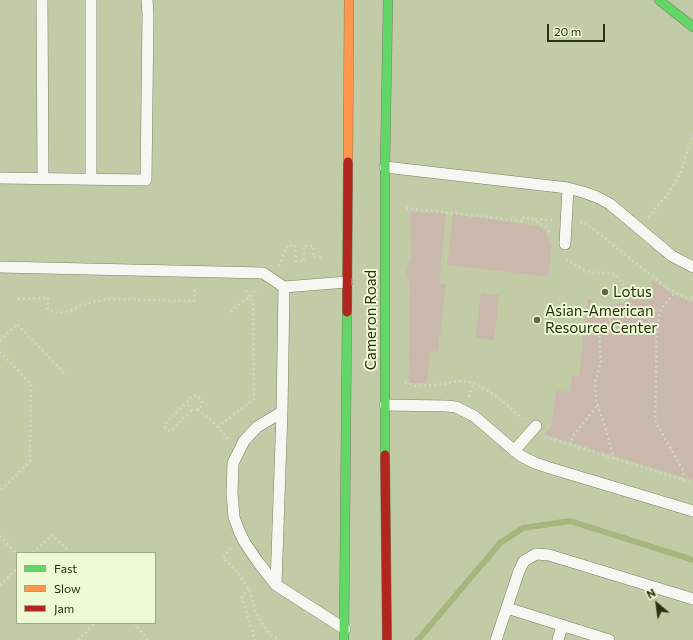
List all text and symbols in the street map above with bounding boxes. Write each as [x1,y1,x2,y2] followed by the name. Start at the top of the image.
[549,16,607,42] scale bar
[554,24,581,38] text: 20 m
[362,270,380,370] street label: Cameron Road
[613,283,652,301] place label: Lotus
[600,287,610,297] marker: Lotus
[545,302,657,337] place label: Asian-American Resource Center
[532,315,542,325] marker: Asian-American Resource Center
[16,552,156,624] legend
[54,561,77,575] text: Fast
[54,581,81,595] text: Slow
[637,584,677,624] north arrow
[644,585,658,601] text: N
[54,601,74,615] text: Jam

